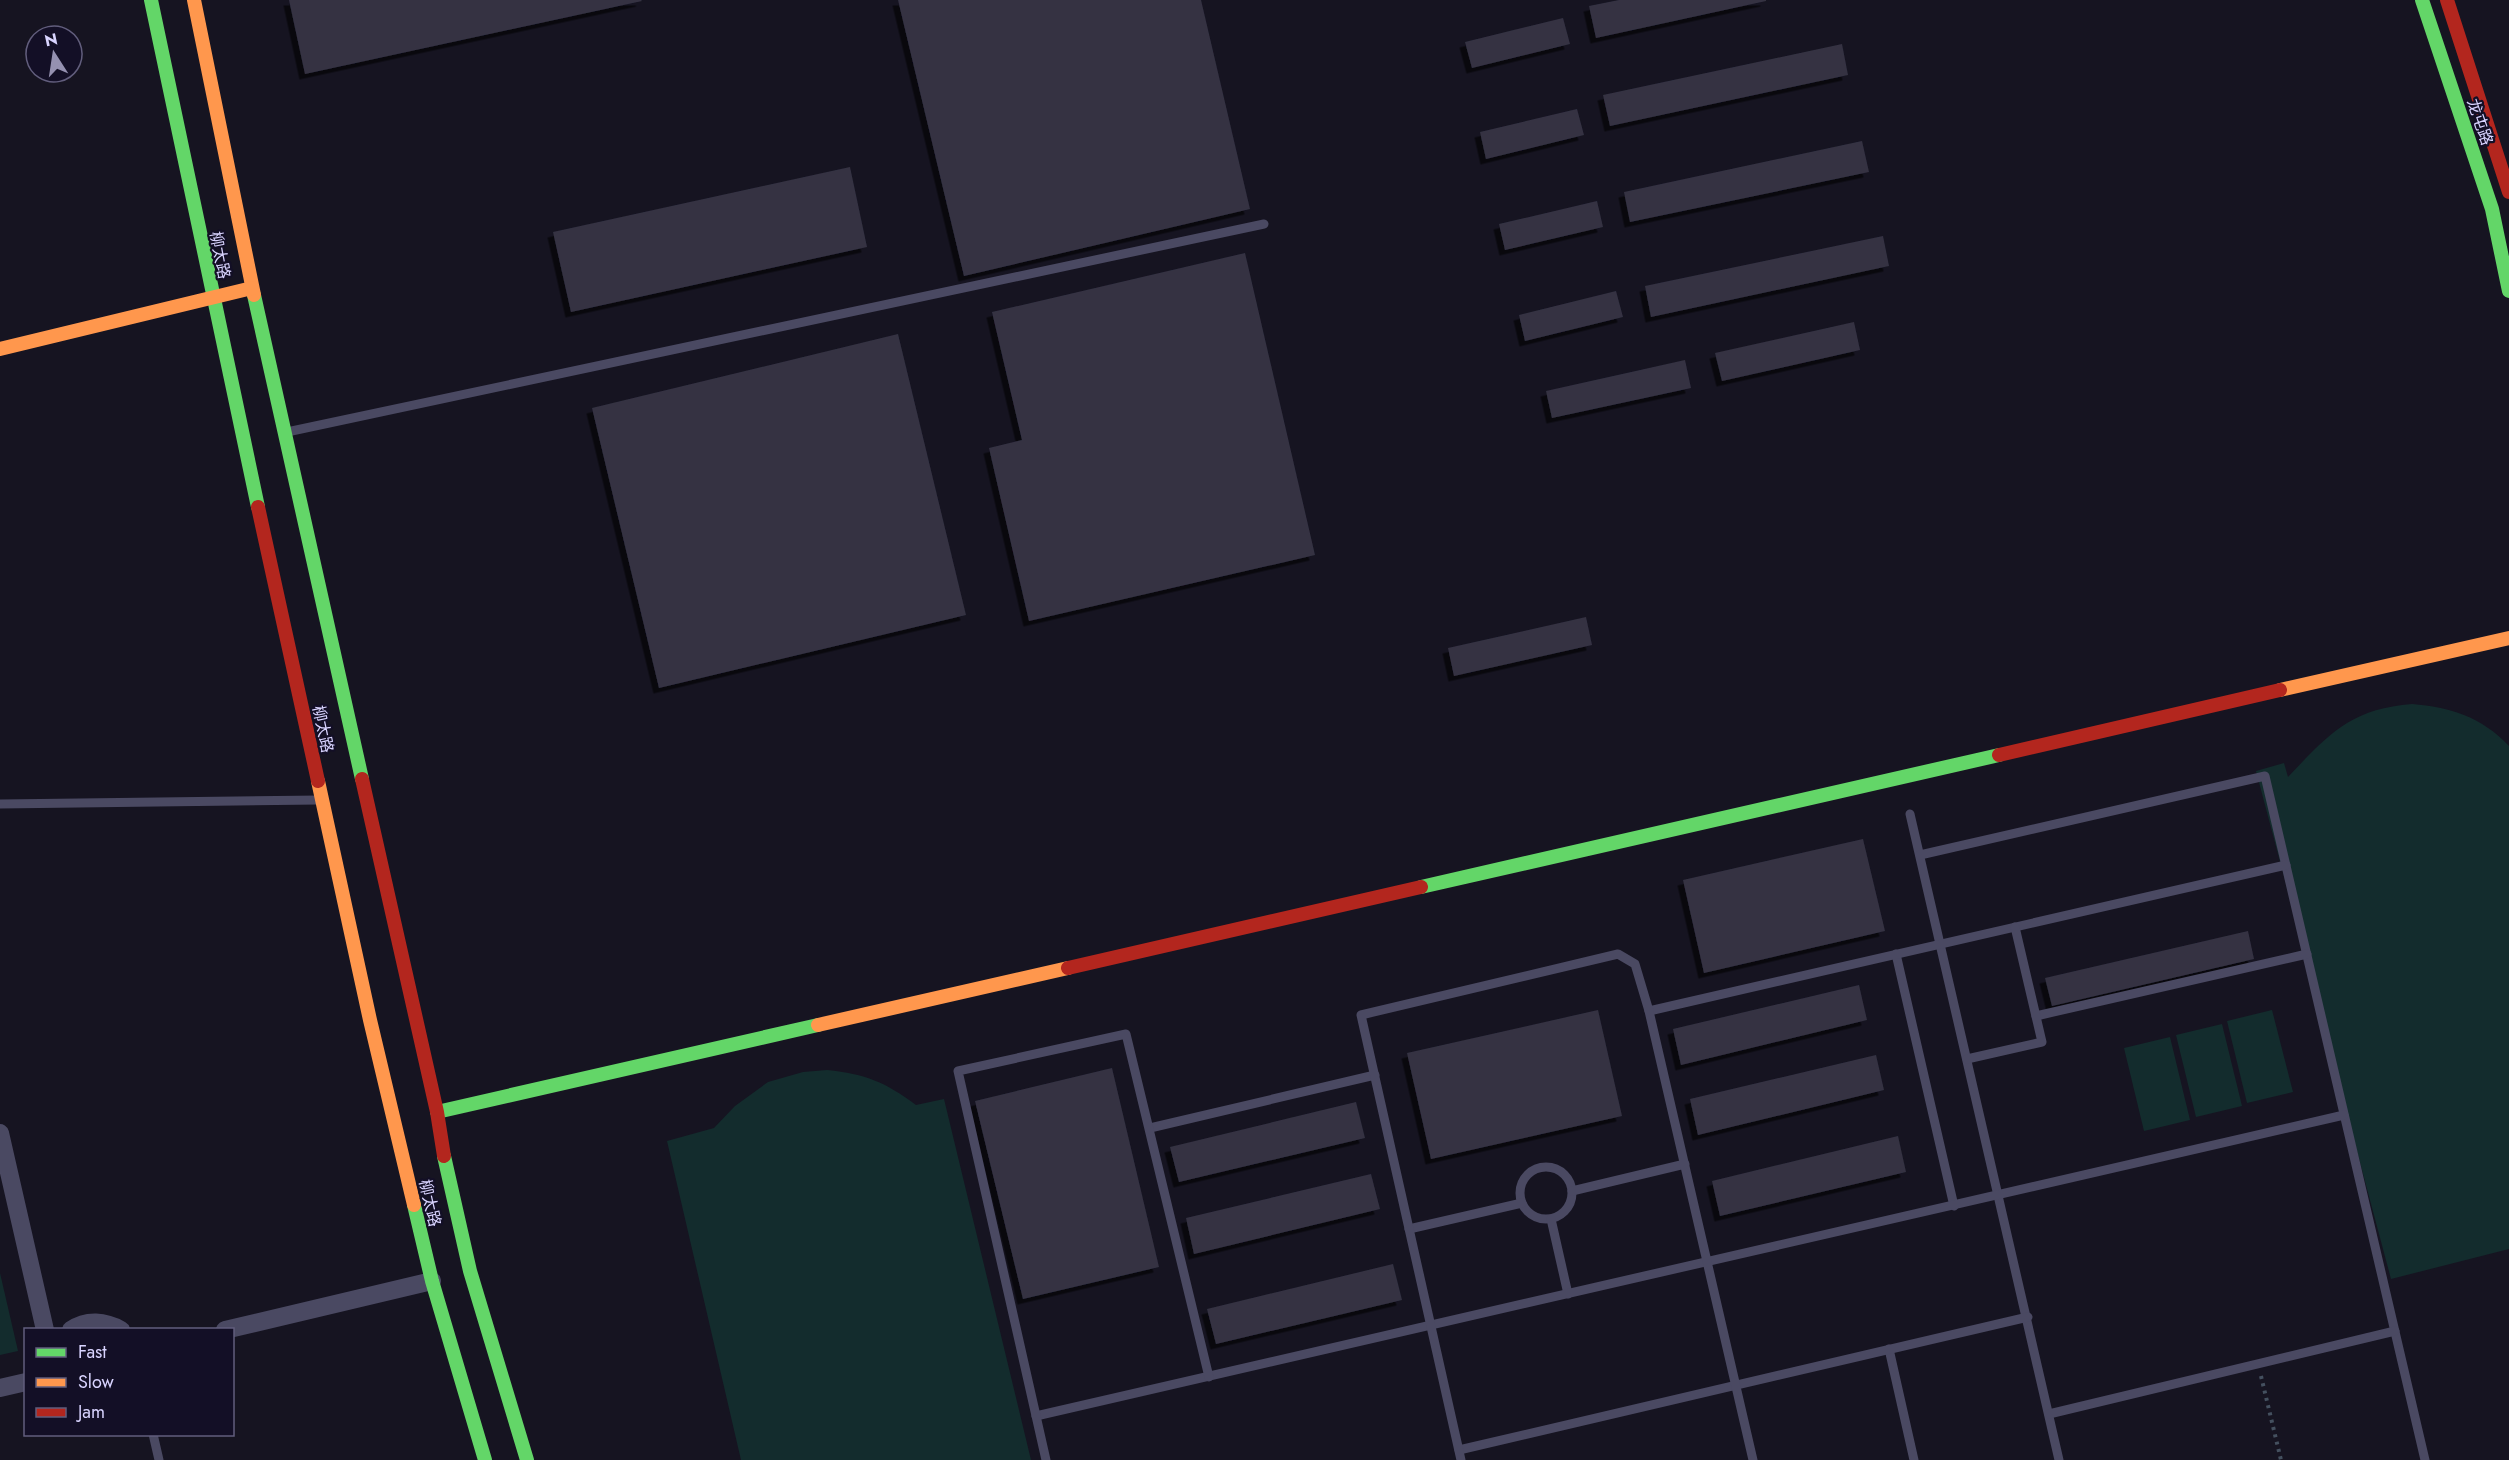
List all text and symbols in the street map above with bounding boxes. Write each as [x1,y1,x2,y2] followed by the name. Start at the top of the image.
[24,24,84,84] north arrow
[42,27,60,52] text: N
[2461,96,2499,148] street label: 龙屯路
[204,229,236,281] street label: 柳太路
[307,703,339,755] street label: 柳太路
[413,1177,447,1229] street label: 柳太路
[24,1328,234,1436] legend
[78,1339,107,1365] text: Fast
[78,1369,115,1395] text: Slow
[76,1399,105,1425] text: Jam

